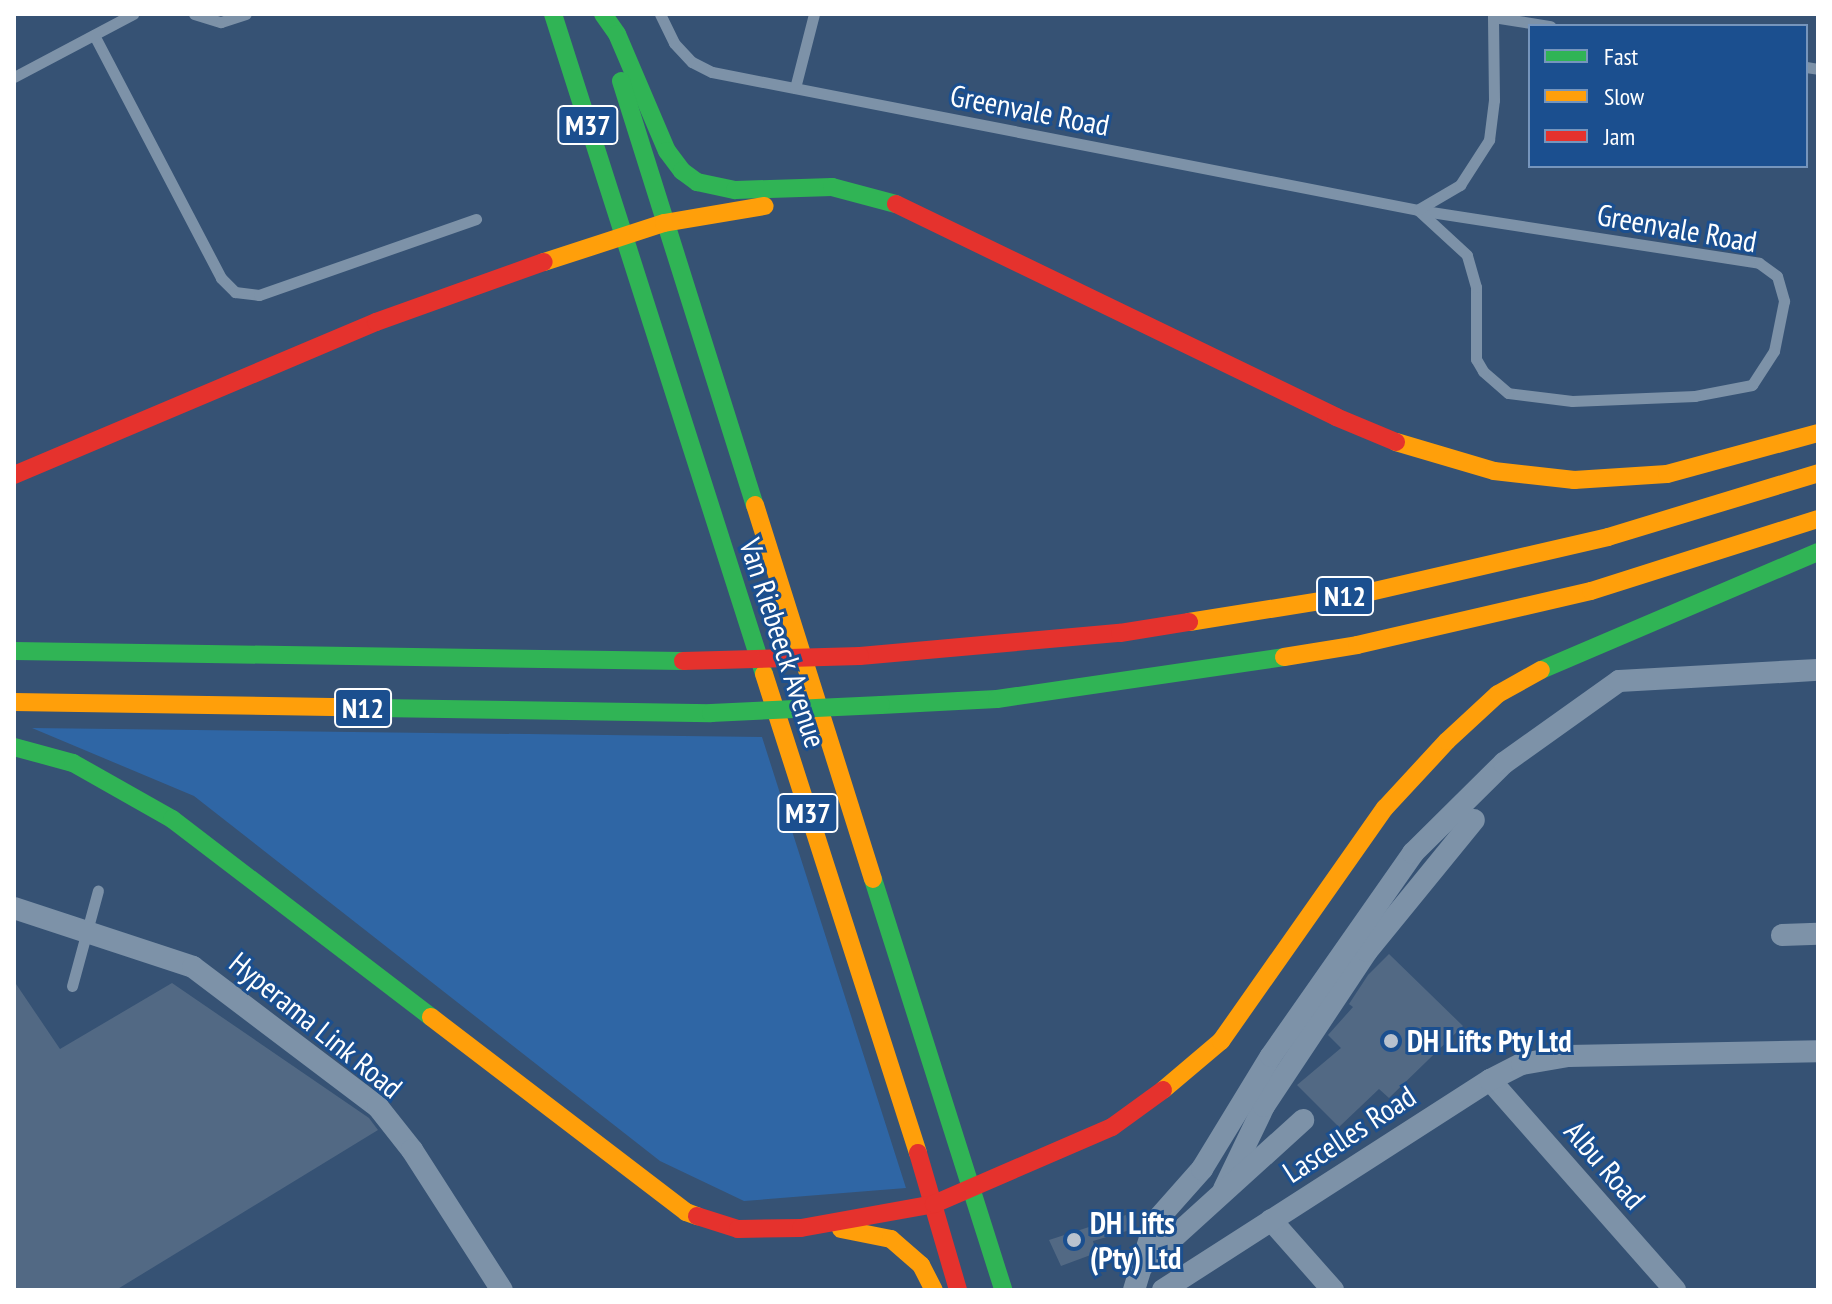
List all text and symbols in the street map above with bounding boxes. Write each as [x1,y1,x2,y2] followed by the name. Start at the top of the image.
[1528,24,1808,168] legend
[1604,41,1638,72] text: Fast
[947,77,1113,143] street label: Greenvale Road
[1604,81,1644,112] text: Slow
[556,101,620,149] road number: M37
[1604,121,1635,152] text: Jam
[1594,196,1760,260] street label: Greenvale Road
[732,533,834,753] street label: Van Riebeeck Avenue
[1315,572,1375,620] road number: N12
[333,684,393,732] road number: N12
[776,789,840,837] road number: M37
[222,944,410,1106] street label: Hyperama Link Road
[1407,1023,1572,1059] place label: DH Lifts Pty Ltd
[1382,1032,1400,1050] marker: DH Lifts Pty Ltd
[1276,1078,1422,1190] street label: Lascelles Road
[1557,1114,1653,1216] street label: Albu Road
[1090,1205,1181,1276] place label: DH Lifts (Pty) Ltd
[1065,1231,1083,1249] marker: DH Lifts (Pty) Ltd

